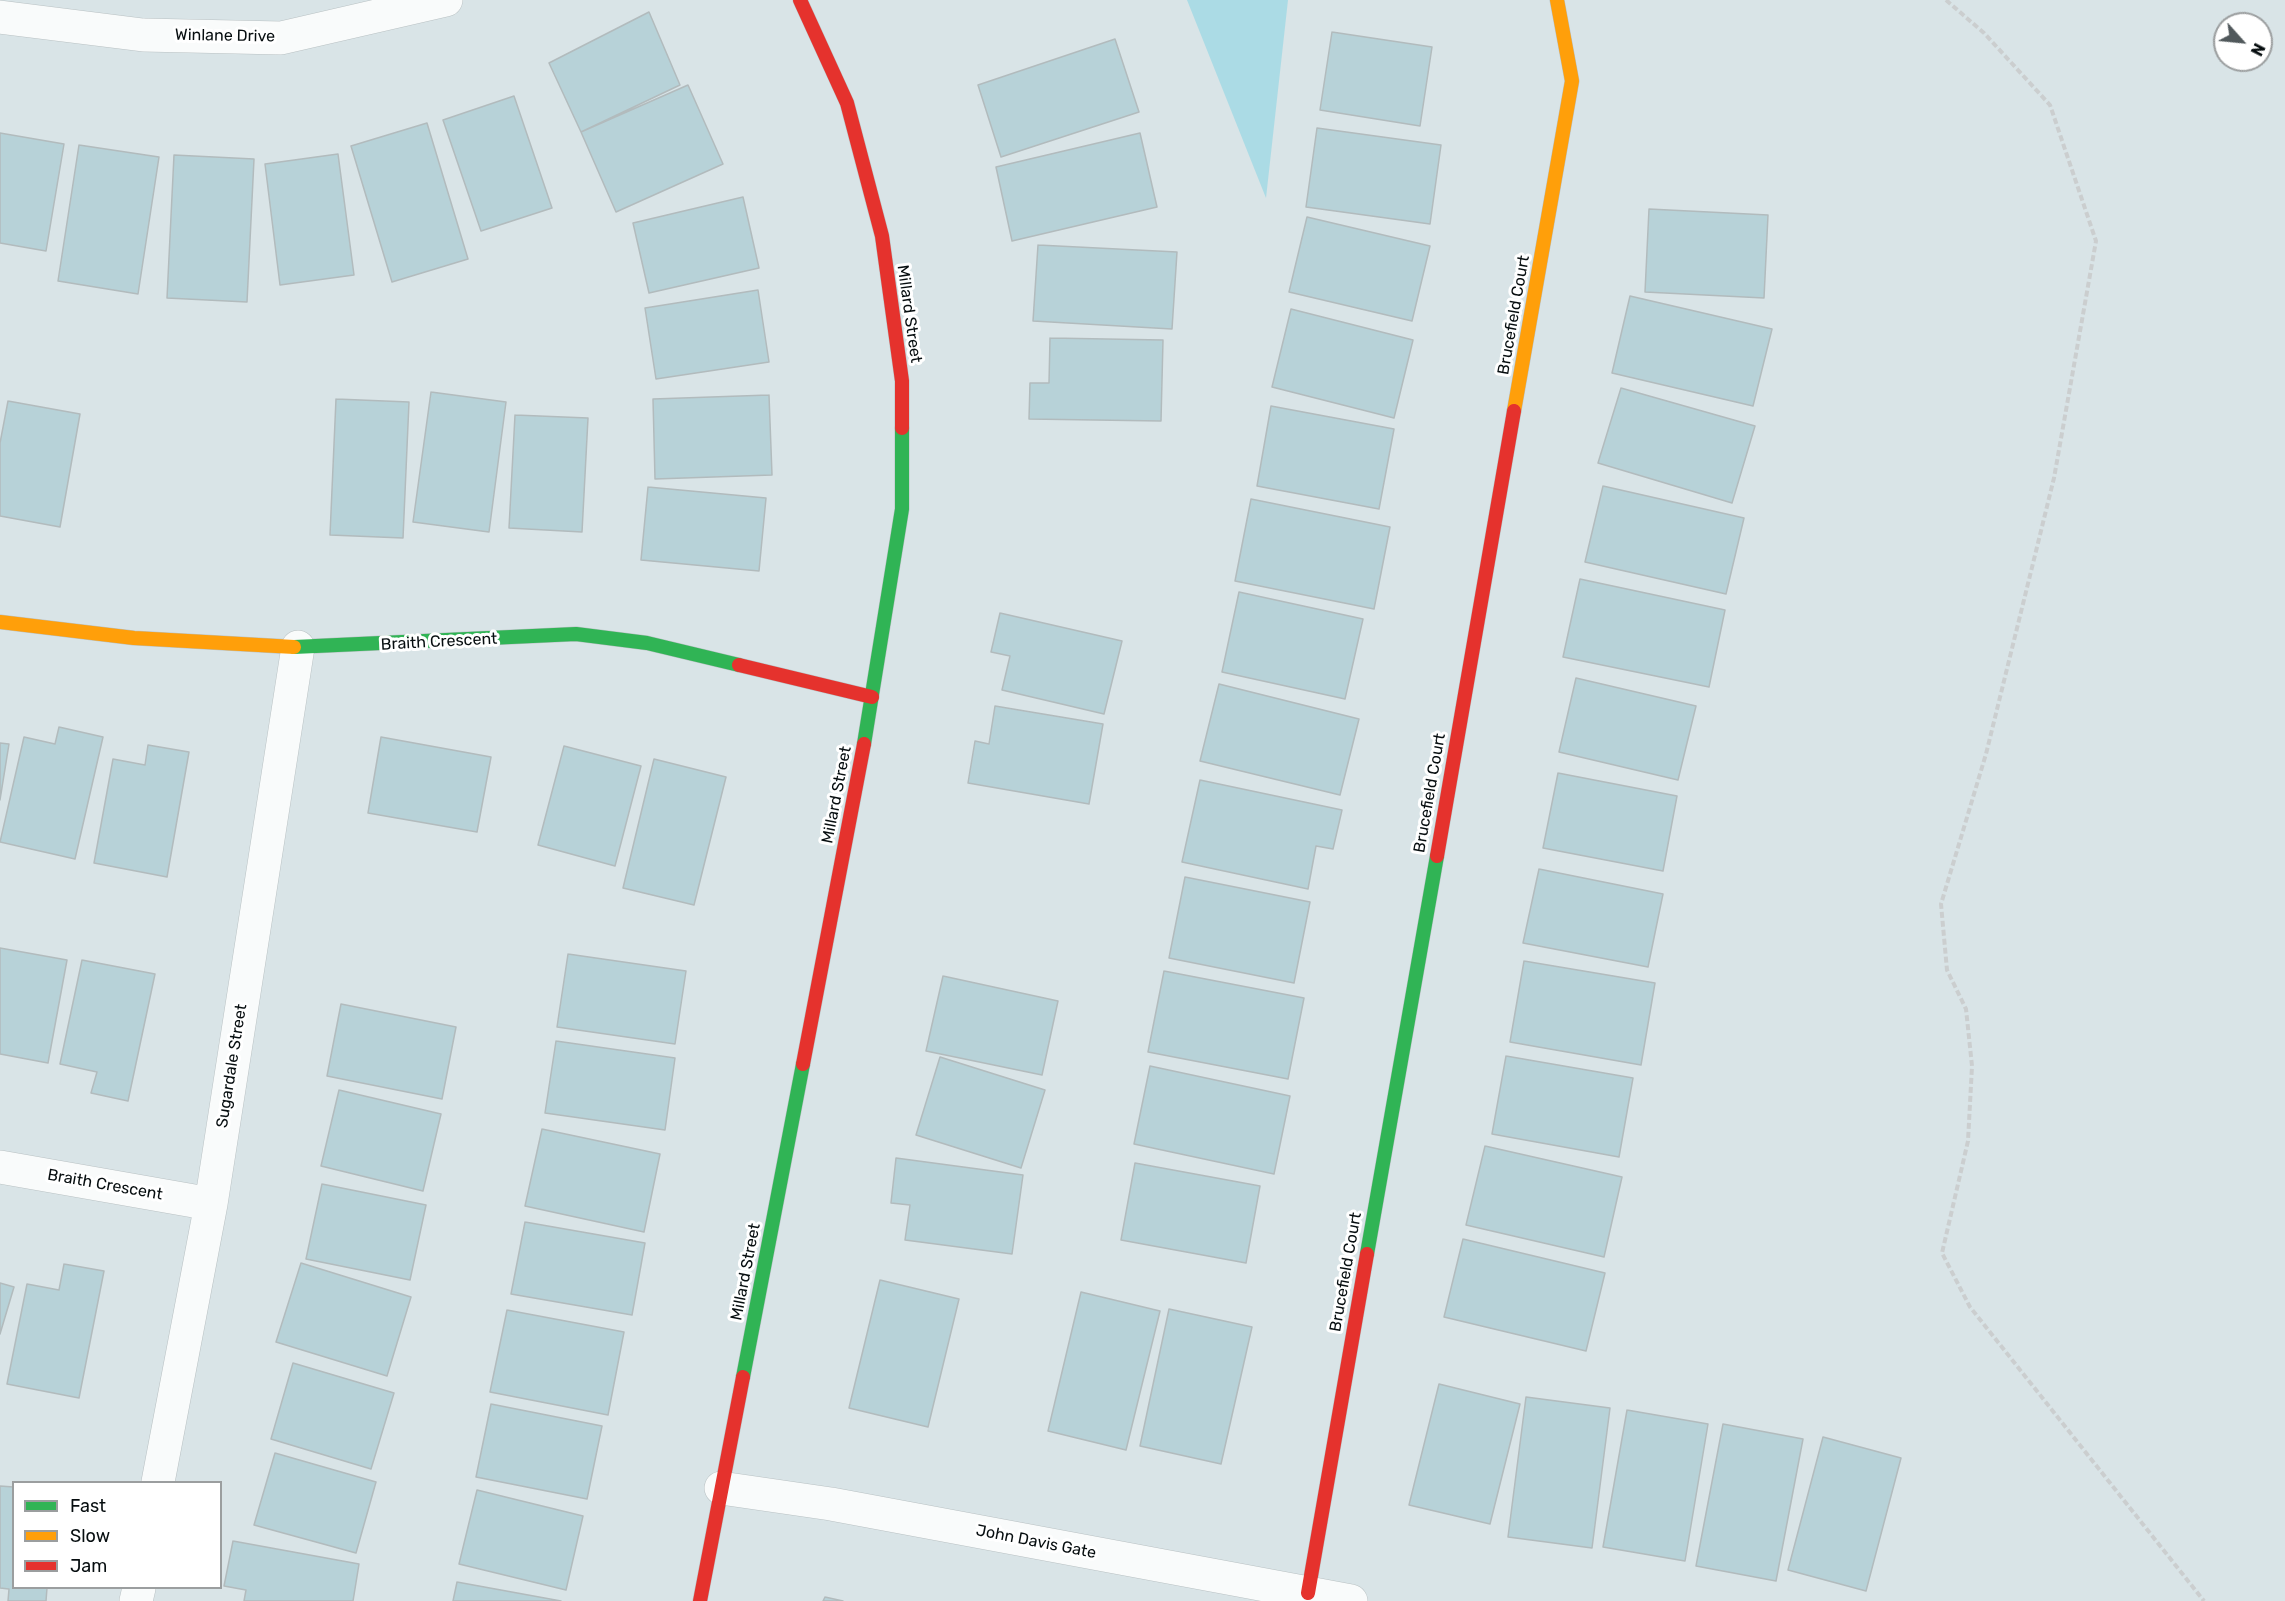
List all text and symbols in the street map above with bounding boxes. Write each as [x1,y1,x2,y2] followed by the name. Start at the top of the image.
[2213,12,2273,72] north arrow
[175,26,275,46] street label: Winlane Drive
[2247,40,2269,59] text: N
[1494,254,1534,376] street label: Brucefield Court
[893,264,925,364] street label: Millard Street
[380,629,498,655] street label: Braith Crescent
[1410,732,1450,854] street label: Brucefield Court
[818,745,856,845] street label: Millard Street
[213,1003,251,1129] street label: Sugardale Street
[46,1165,164,1205] street label: Braith Crescent
[1326,1211,1366,1333] street label: Brucefield Court
[727,1222,765,1322] street label: Millard Street
[12,1481,222,1589] legend
[70,1495,106,1517] text: Fast
[974,1521,1098,1563] street label: John Davis Gate
[70,1525,110,1547] text: Slow
[70,1555,107,1577] text: Jam

